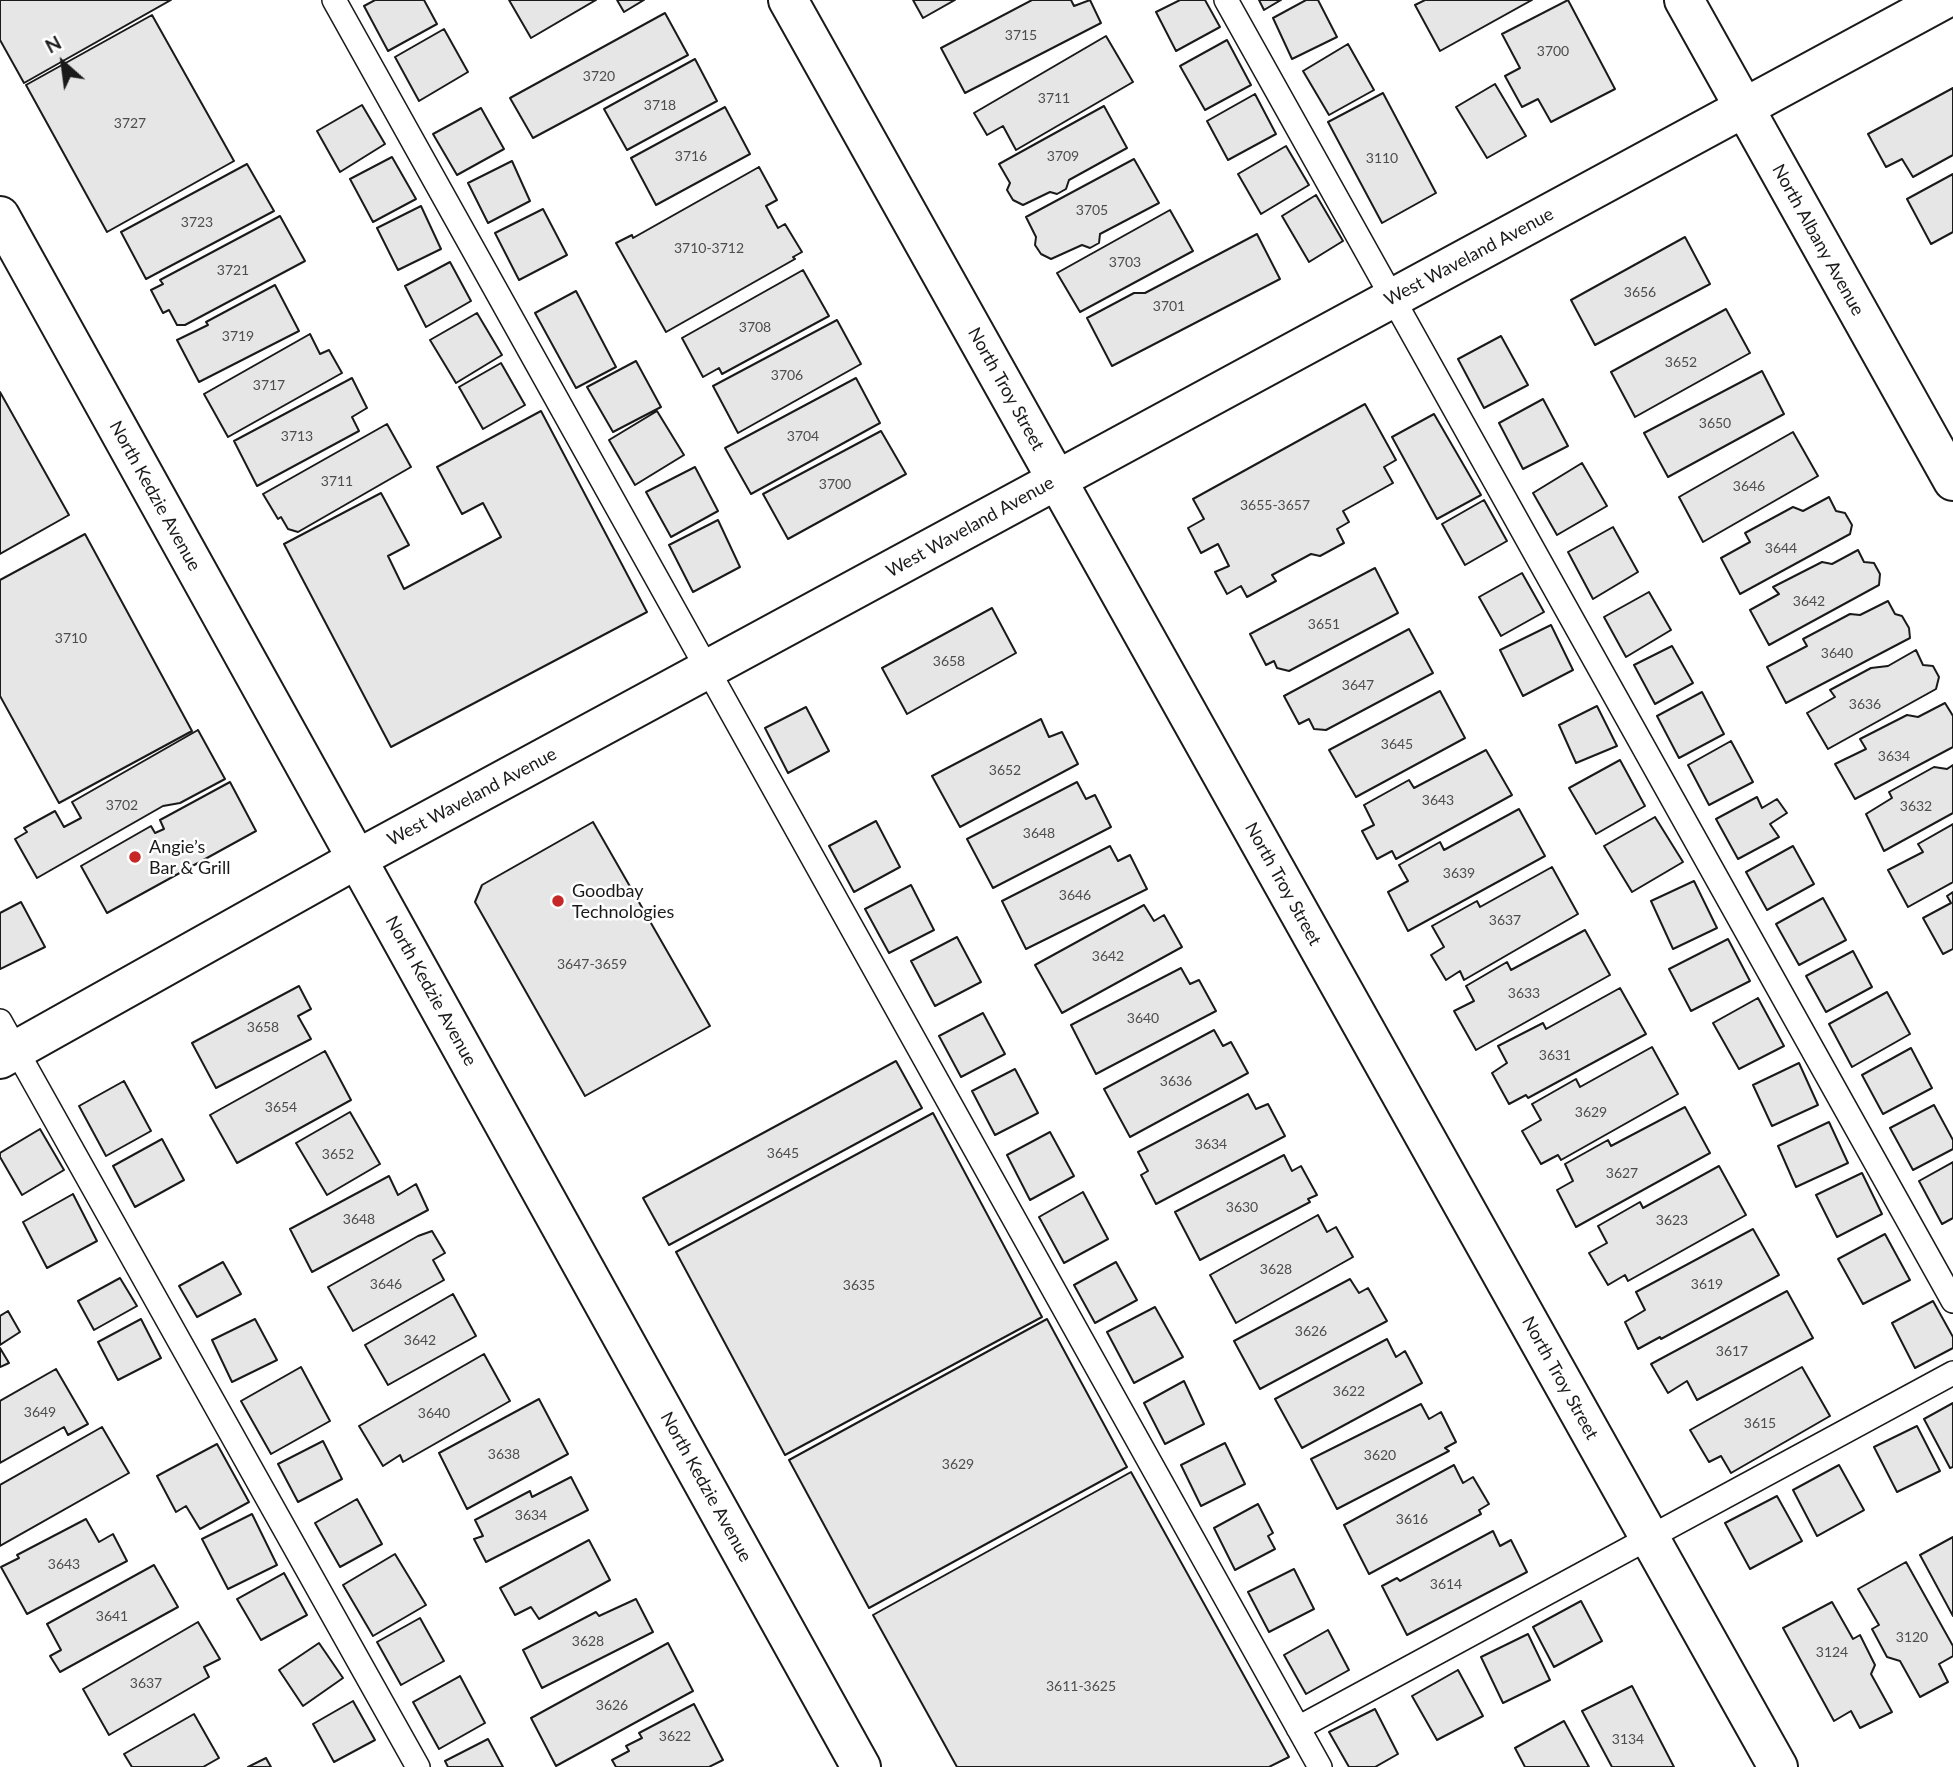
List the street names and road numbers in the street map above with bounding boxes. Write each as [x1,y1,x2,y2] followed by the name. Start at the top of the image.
[1767,160,1869,320] street label: North Albany Avenue
[1381,203,1557,311] street label: West Waveland Avenue
[963,324,1049,454] street label: North Troy Street
[105,417,205,575] street label: North Kedzie Avenue
[882,472,1058,582] street label: West Waveland Avenue
[384,743,560,851] street label: West Waveland Avenue
[1240,819,1326,949] street label: North Troy Street
[381,912,481,1070] street label: North Kedzie Avenue
[1517,1313,1603,1443] street label: North Troy Street
[656,1408,756,1566] street label: North Kedzie Avenue

